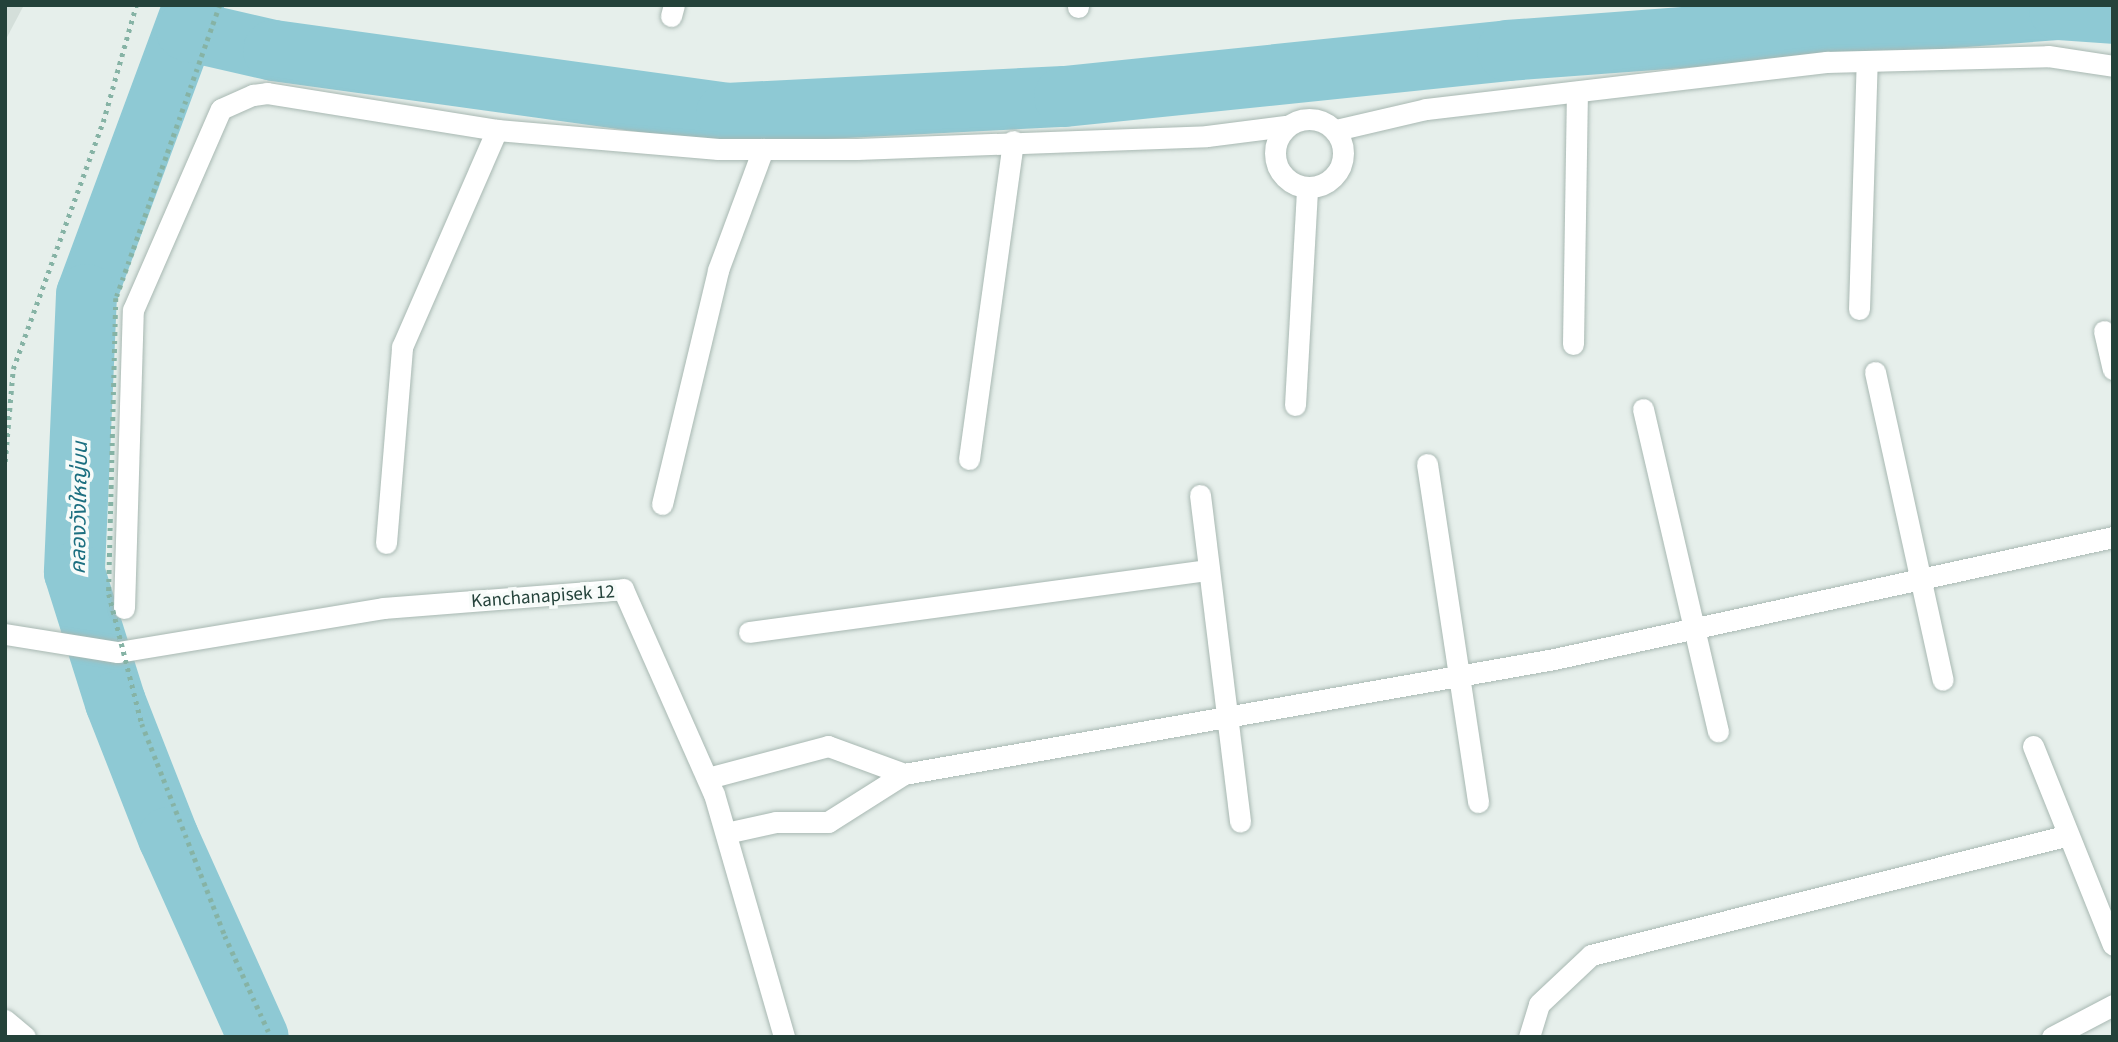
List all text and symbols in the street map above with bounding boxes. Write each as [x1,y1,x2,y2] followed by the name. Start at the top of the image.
[65,441,93,575] water label: คลองวังใหญ่บน
[470,581,616,613] street label: Kanchanapisek 12

